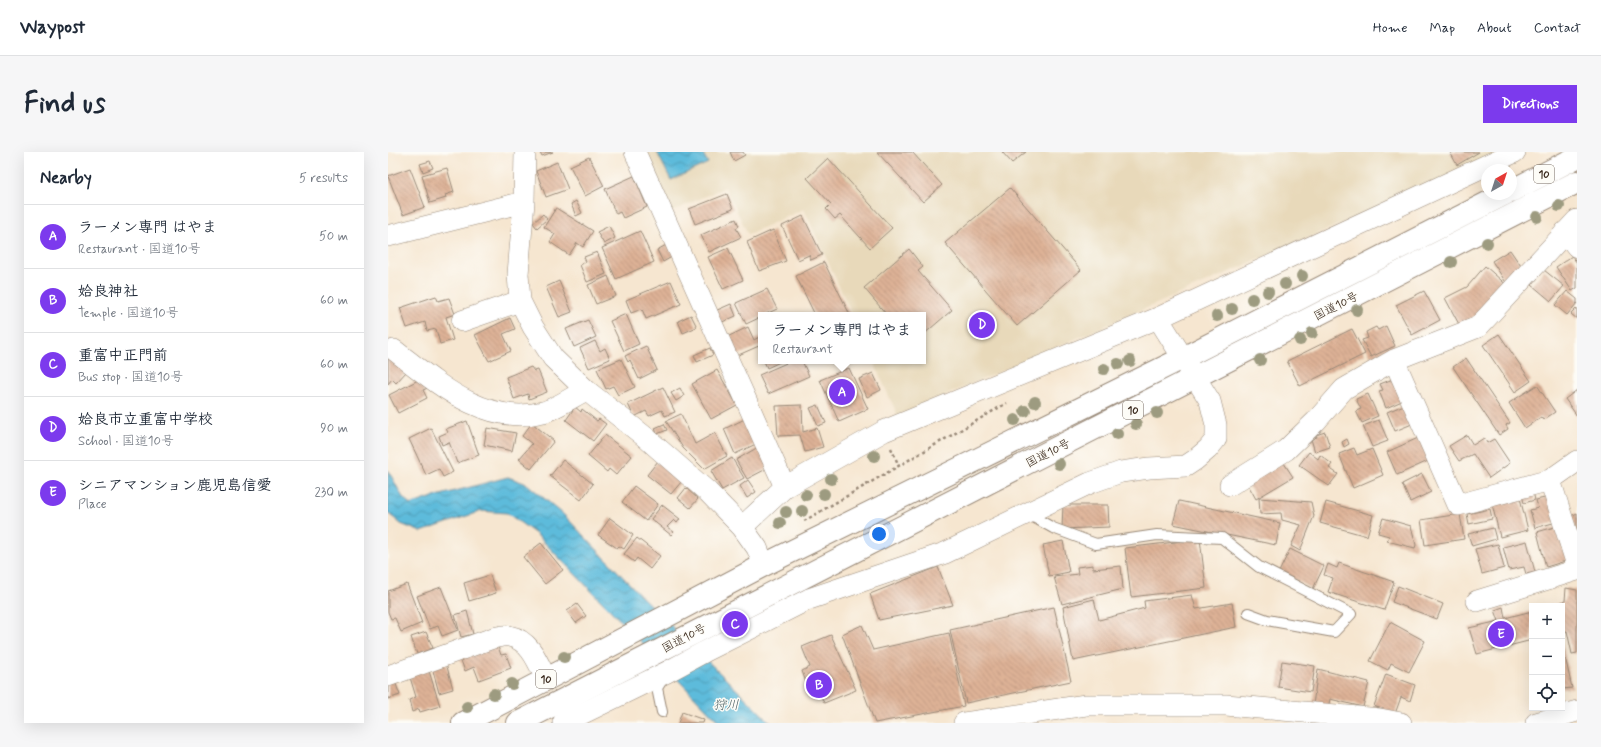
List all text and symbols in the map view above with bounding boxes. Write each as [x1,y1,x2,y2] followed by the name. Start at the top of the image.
[20,15,85,40] text: Waypost
[1373,19,1407,37] text: Home
[1429,19,1455,37] text: Map
[1477,19,1512,37] text: About
[1534,19,1581,37] text: Contact
[1483,85,1577,123] button: Directions
[24,86,105,123] text: Find us
[1481,164,1517,200] north arrow
[1534,165,1554,183] road number: 10
[40,167,92,189] text: Nearby
[299,170,348,187] text: 5 results
[78,218,217,238] text: ラーメン専門 はやま
[49,228,57,245] text: A
[319,228,348,245] text: 50 m
[78,241,201,258] text: Restaurant · 国道10号
[78,282,138,302] text: 姶良神社
[1311,289,1362,325] street label: 国道10号
[49,292,57,309] text: B
[320,292,348,309] text: 60 m
[78,305,179,322] text: Temple · 国道10号
[969,310,995,340] pin: D
[758,312,926,364] popup
[772,321,912,341] text: ラーメン専門 はやま
[772,341,833,358] text: Restaurant
[78,346,168,366] text: 重富中正門前
[48,356,58,373] text: C
[320,356,348,373] text: 60 m
[78,369,183,386] text: Bus stop · 国道10号
[829,377,855,407] pin: A
[1123,401,1143,419] road number: 10
[78,410,213,430] text: 姶良市立重富中学校
[49,420,57,437] text: D
[320,420,348,437] text: 90 m
[78,433,174,450] text: School · 国道10号
[1023,436,1074,472] street label: 国道10号
[78,476,272,496] text: シニアマンション鹿児島信愛
[49,484,57,501] text: E
[314,484,348,501] text: 230 m
[78,496,107,513] text: Place
[869,524,889,544] your location
[1529,603,1565,711] map controls
[1529,603,1565,639] button: +
[722,609,748,639] pin: C
[1488,619,1514,649] pin: E
[659,620,710,657] street label: 国道10号
[1529,639,1565,675] button: −
[536,670,556,688] road number: 10
[806,670,832,700] pin: B
[1529,675,1565,711] button: locate
[713,697,739,714] water label: 狩川

